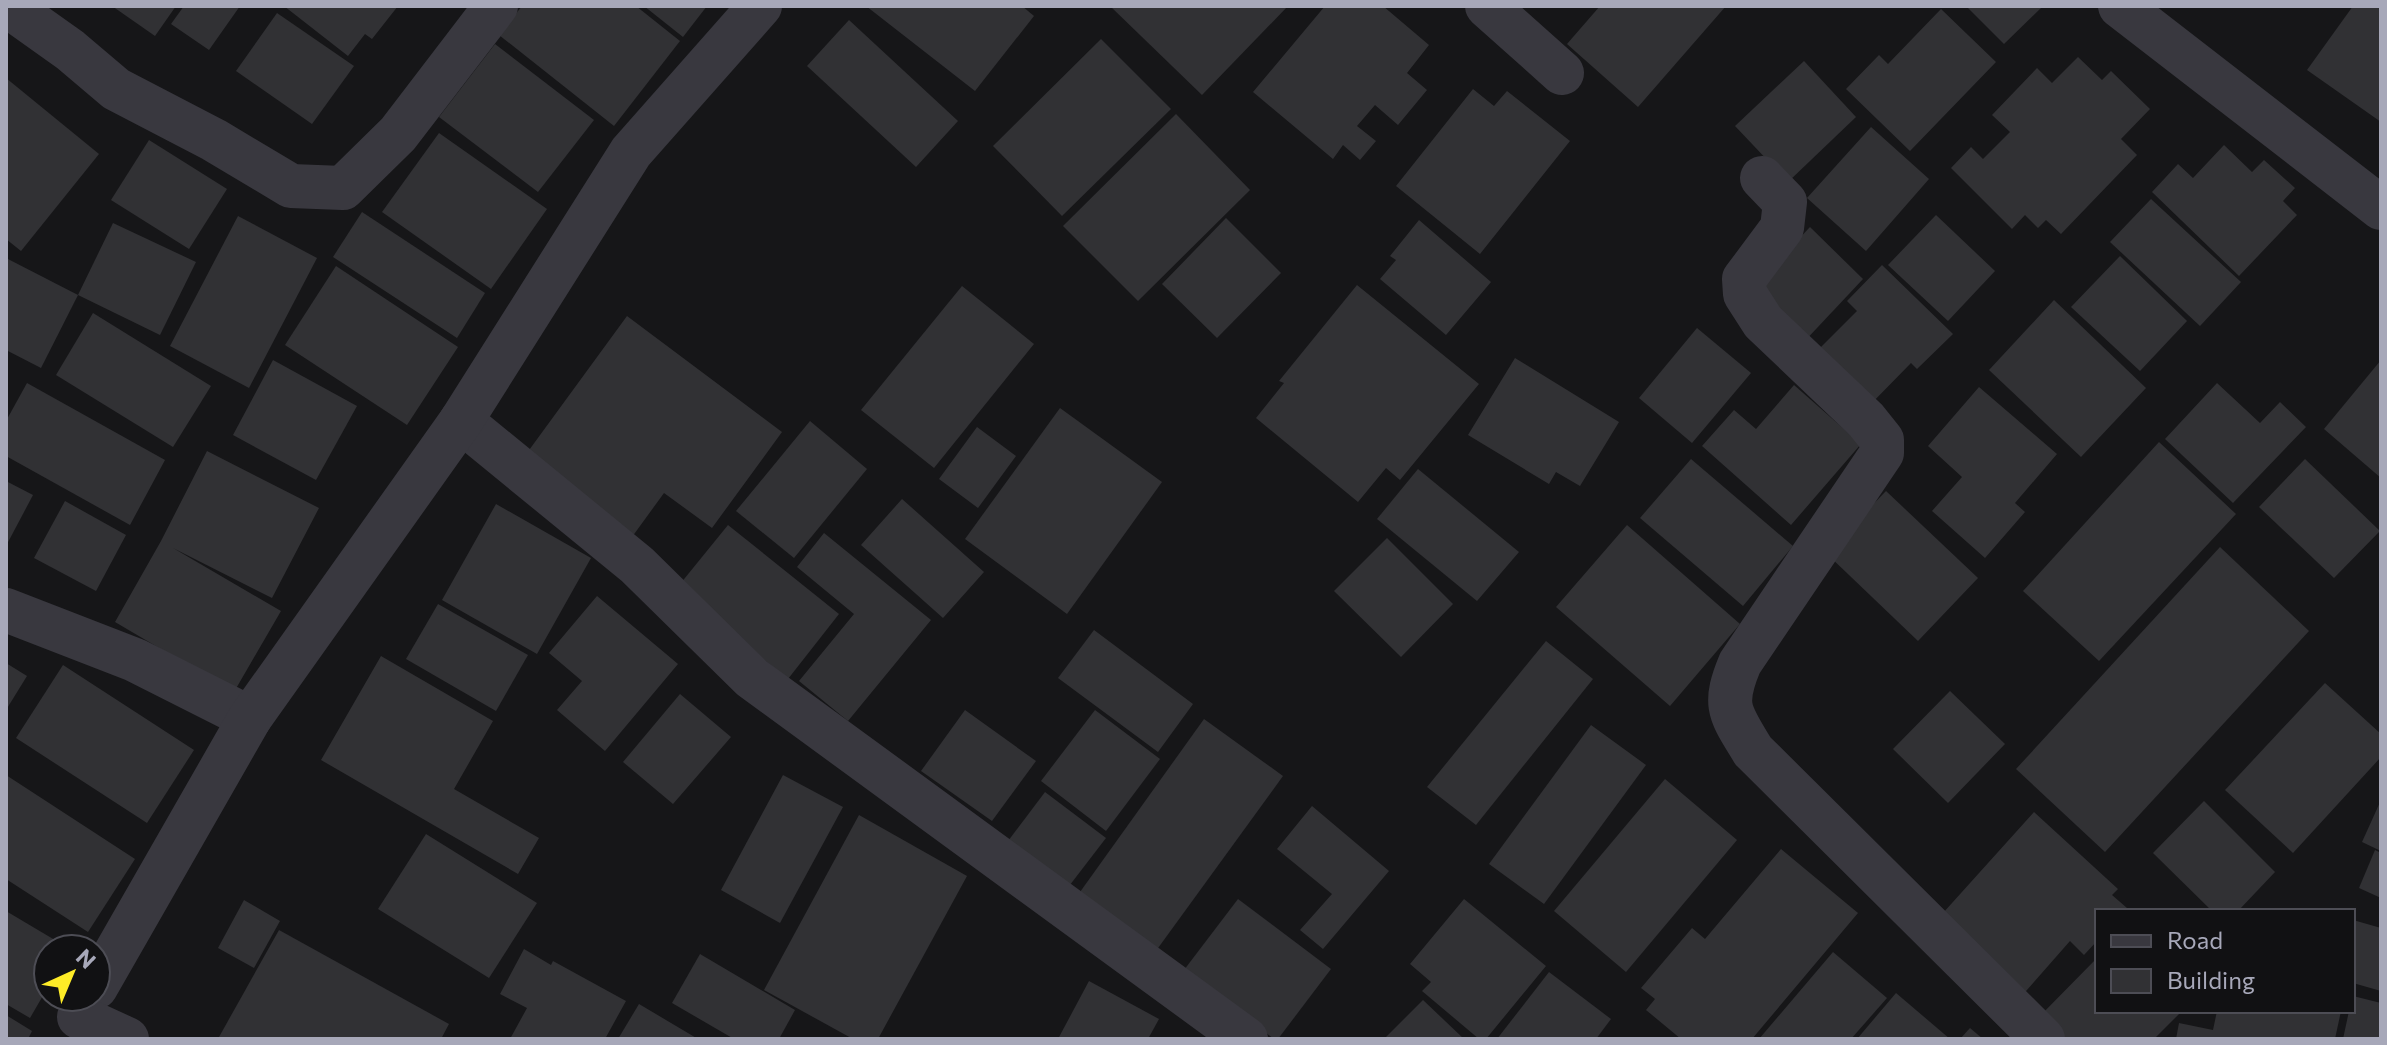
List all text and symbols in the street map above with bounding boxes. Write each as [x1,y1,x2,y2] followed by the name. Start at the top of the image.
[2095,909,2355,1013] legend
[2167,925,2223,954] text: Road
[32,933,112,1013] north arrow
[71,943,102,974] text: N
[2167,965,2255,994] text: Building

